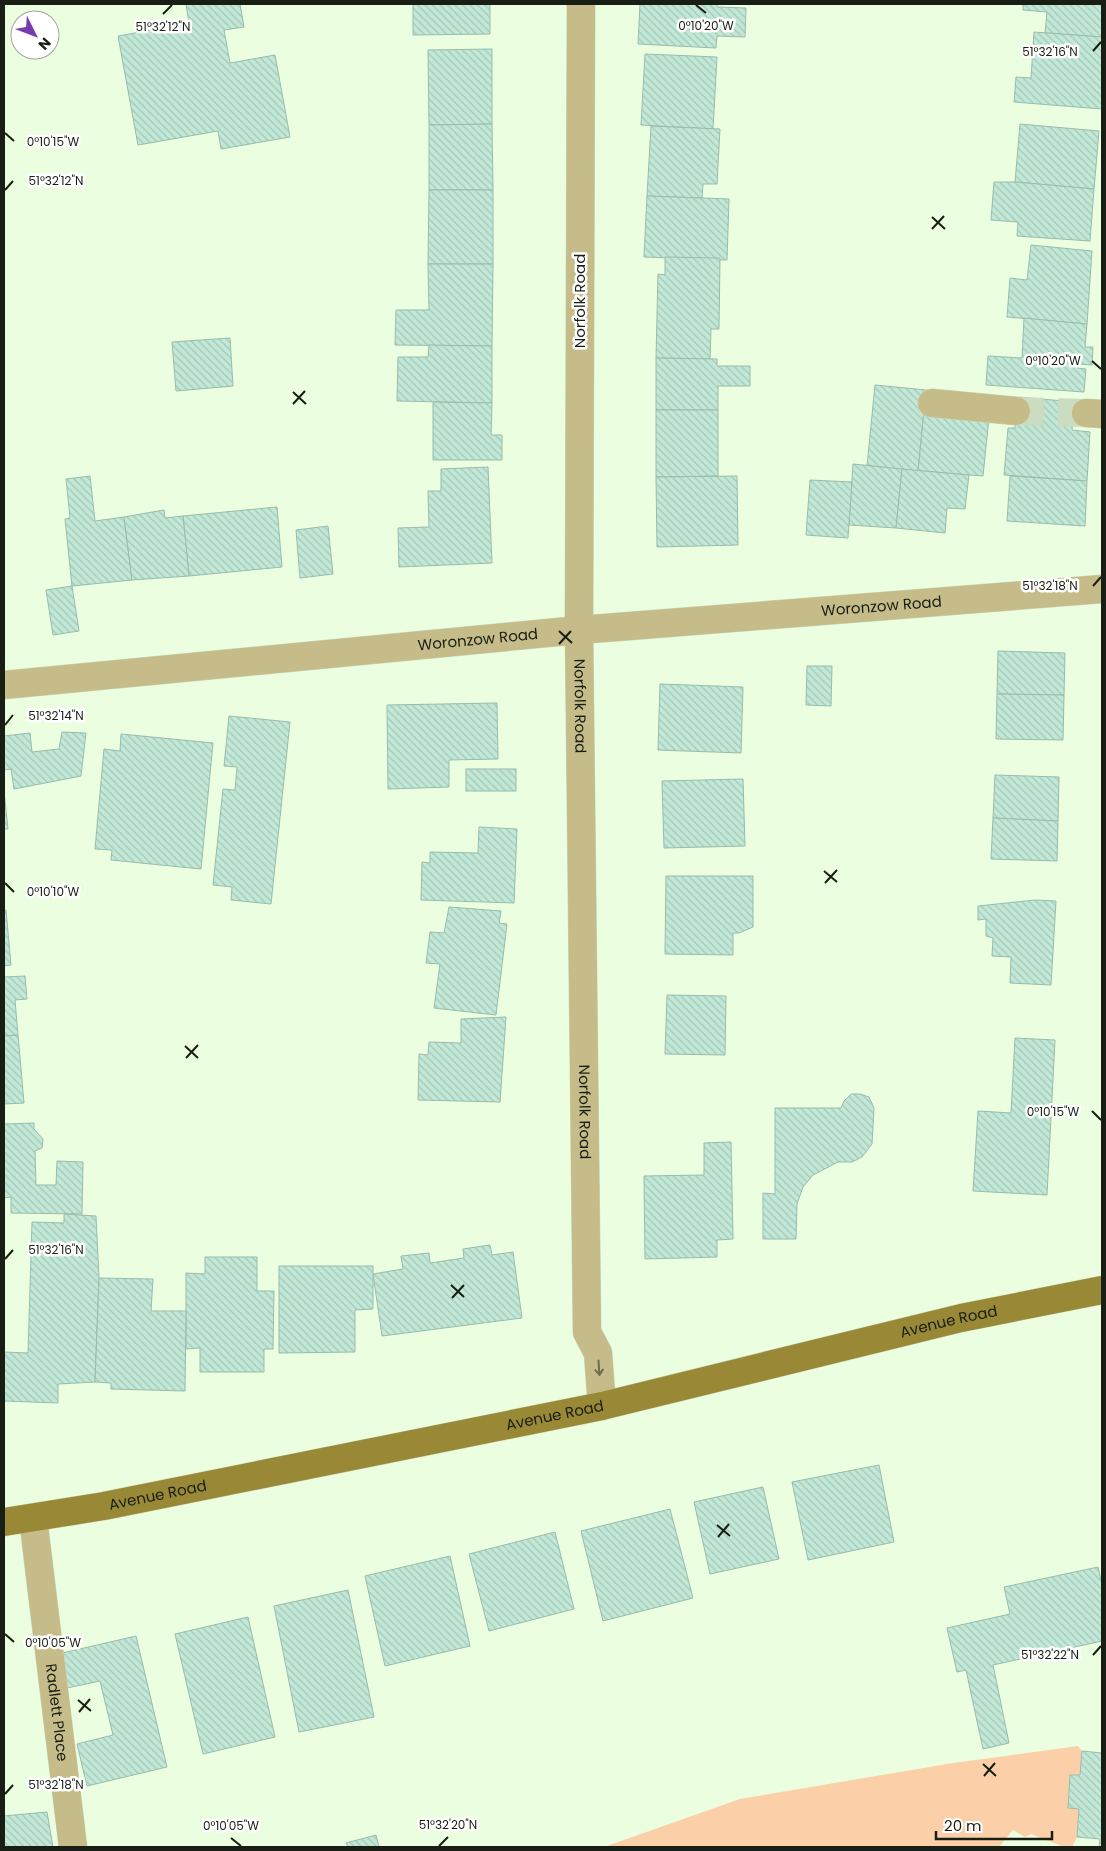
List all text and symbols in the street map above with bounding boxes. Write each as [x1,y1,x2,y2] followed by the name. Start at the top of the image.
[10,10,60,60] north arrow
[678,17,734,34] text: 0°10'20"W
[136,18,190,35] text: 51°32'12"N
[34,33,56,54] text: N
[1022,43,1078,60] text: 51°32'16"N
[27,133,79,150] text: 0°10'15"W
[29,172,83,189] text: 51°32'12"N
[569,254,590,348] street label: Norfolk Road
[1025,352,1081,369] text: 0°10'20"W
[1022,577,1078,594] text: 51°32'18"N
[820,591,942,621] street label: Woronzow Road
[417,623,539,655] street label: Woronzow Road
[569,658,591,753] street label: Norfolk Road
[28,707,84,724] text: 51°32'14"N
[27,883,79,900] text: 0°10'10"W
[574,1064,596,1159] street label: Norfolk Road
[1027,1103,1079,1120] text: 0°10'15"W
[28,1241,84,1258] text: 51°32'16"N
[898,1300,999,1343] street label: Avenue Road
[595,1360,604,1376] one-way arrow
[504,1395,605,1435] street label: Avenue Road
[107,1475,208,1515] street label: Avenue Road
[25,1634,81,1651] text: 0°10'05"W
[1021,1646,1079,1663] text: 51°32'22"N
[41,1662,74,1763] street label: Radlett Place
[28,1776,84,1793] text: 51°32'18"N
[936,1808,1052,1840] scale bar
[944,1815,982,1836] text: 20 m
[419,1816,477,1833] text: 51°32'20"N
[203,1817,259,1834] text: 0°10'05"W

